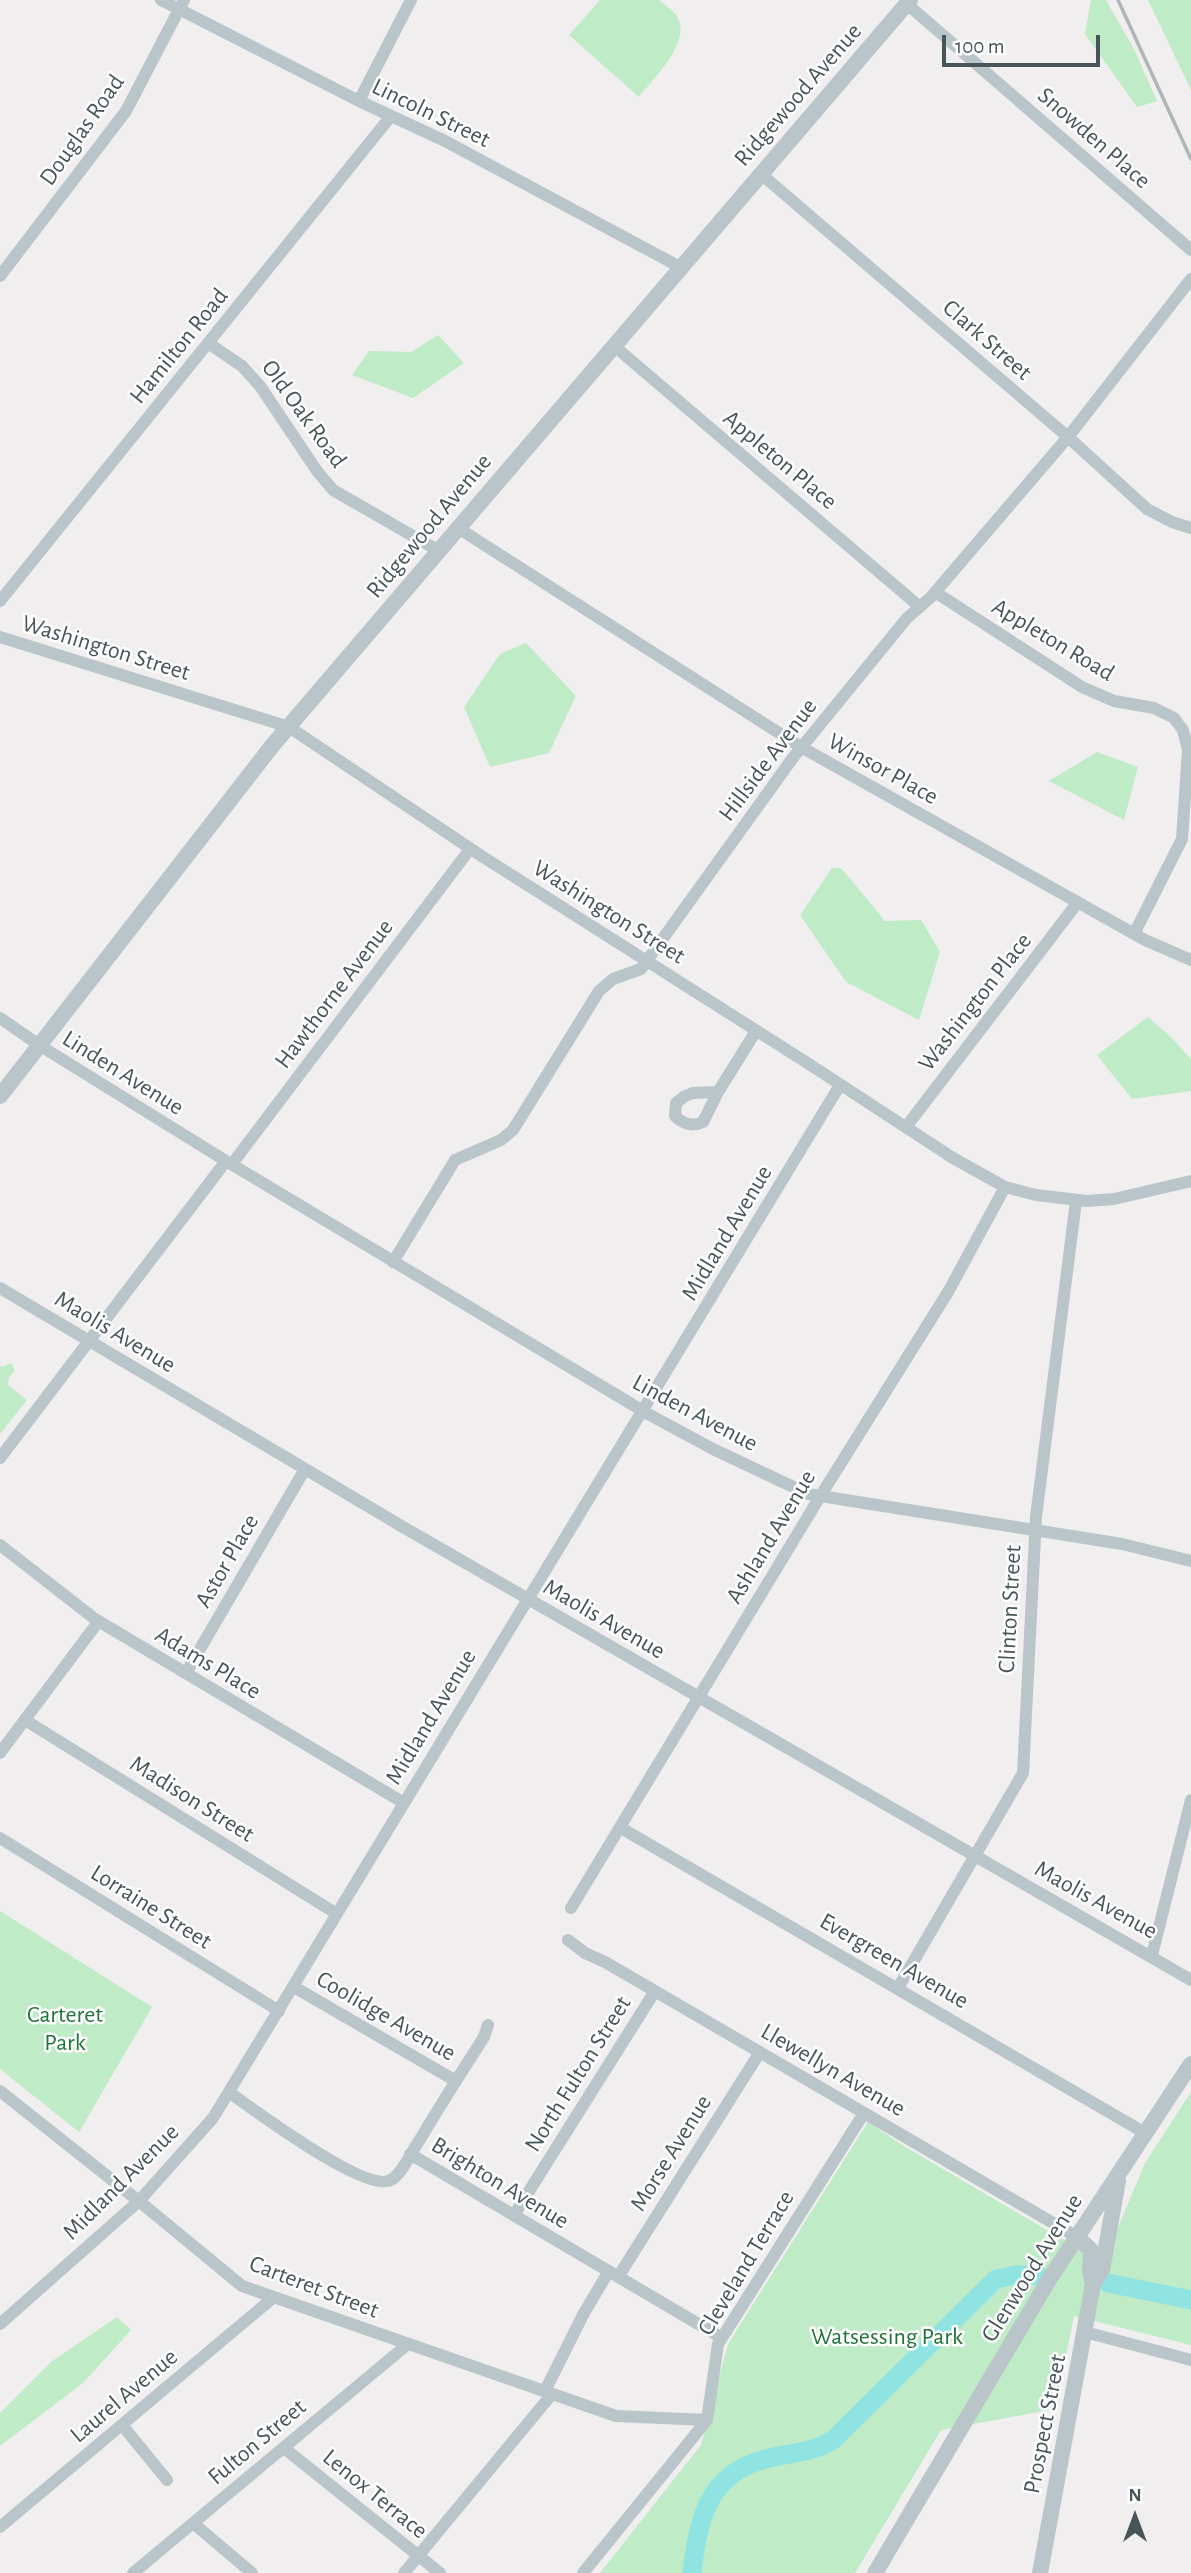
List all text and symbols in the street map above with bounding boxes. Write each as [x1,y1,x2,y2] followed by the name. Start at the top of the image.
[728,18,868,172] street label: Ridgewood Avenue
[946,21,1104,65] scale bar
[955,36,1005,57] text: 100 m
[33,69,131,191] street label: Douglas Road
[367,72,495,154] street label: Lincoln Street
[1032,81,1156,195] street label: Snowden Place
[124,282,234,410] street label: Hamilton Road
[937,294,1037,386] street label: Clark Street
[255,354,353,474] street label: Old Oak Road
[717,404,843,516] street label: Appleton Place
[360,448,498,604] street label: Ridgewood Avenue
[987,592,1119,688] street label: Appleton Road
[19,609,193,687] street label: Washington Street
[713,693,823,827] street label: Hillside Avenue
[823,727,943,811] street label: Winsor Place
[528,854,690,970] street label: Washington Street
[268,914,400,1074] street label: Hawthorne Avenue
[912,927,1038,1077] street label: Washington Place
[57,1024,189,1122] street label: Linden Avenue
[675,1160,779,1306] street label: Midland Avenue
[49,1285,181,1379] street label: Maolis Avenue
[627,1368,763,1458] street label: Linden Avenue
[720,1465,822,1609] street label: Ashland Avenue
[189,1509,265,1613] street label: Astor Place
[992,1544,1028,1674] street label: Clinton Street
[538,1573,670,1665] street label: Maolis Avenue
[150,1620,266,1706] street label: Adams Place
[379,1644,483,1790] street label: Midland Avenue
[124,1749,260,1849] street label: Madison Street
[1030,1854,1162,1946] street label: Maolis Avenue
[85,1858,217,1956] street label: Lorraine Street
[814,1907,974,2015] street label: Evergreen Avenue
[311,1964,461,2068] street label: Coolidge Avenue
[519,1991,637,2157] street label: North Fulton Street
[27,2001,103,2057] park label: Carteret Park
[756,2017,910,2123] street label: Llewellyn Avenue
[624,2090,718,2216] street label: Morse Avenue
[57,2118,185,2246] street label: Midland Avenue
[426,2131,574,2235] street label: Brighton Avenue
[691,2185,801,2341] street label: Cleveland Terrace
[975,2189,1089,2347] street label: Glenwood Avenue
[245,2249,383,2325] street label: Carteret Street
[811,2323,963,2351] park label: Watsessing Park
[64,2343,184,2449] street label: Laurel Avenue
[1017,2352,1073,2496] street label: Prospect Street
[202,2393,312,2491] street label: Fulton Street
[317,2443,433,2545] street label: Lenox Terrace
[1100,2482,1170,2552] north arrow
[1128,2486,1142,2505] text: N

